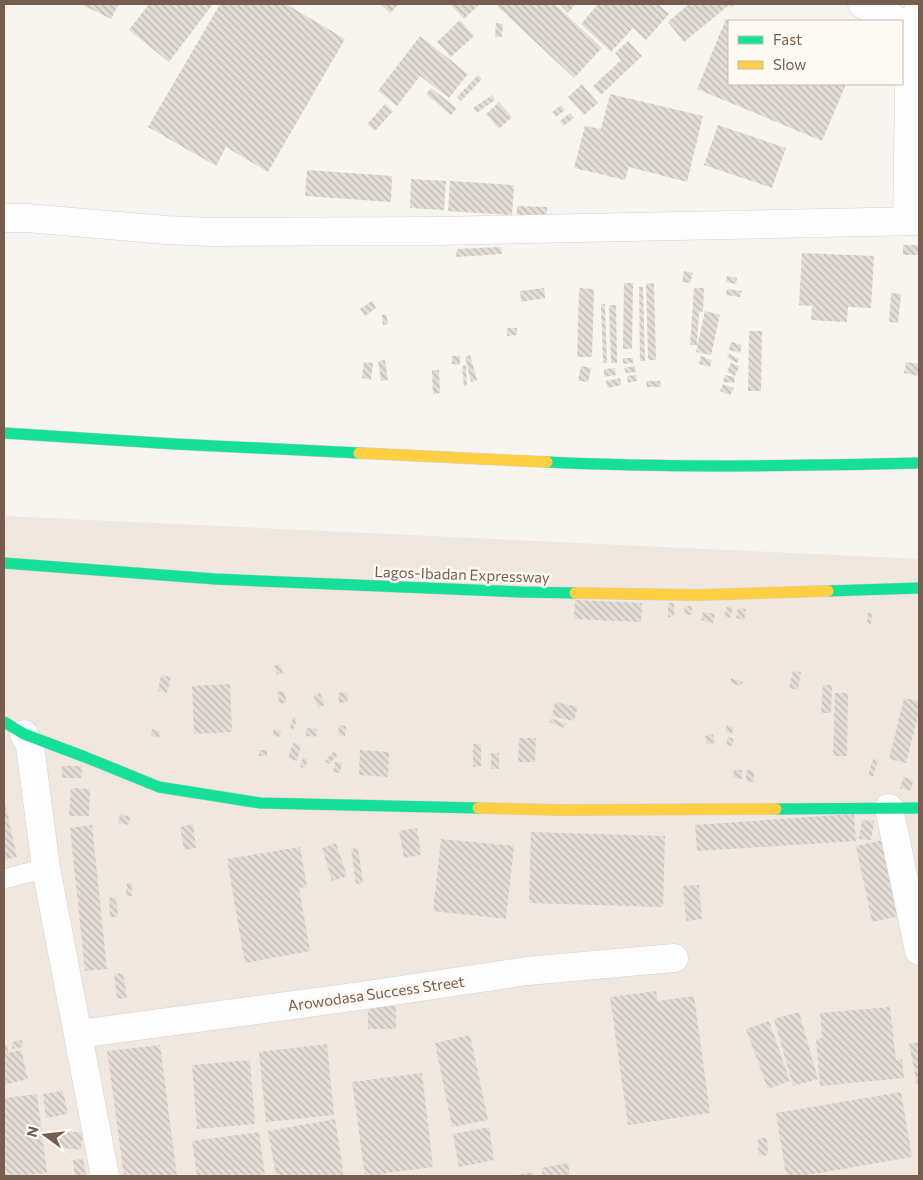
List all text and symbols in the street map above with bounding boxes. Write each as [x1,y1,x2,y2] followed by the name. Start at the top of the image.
[728,20,903,85] legend
[773,30,802,48] text: Fast
[773,55,806,73] text: Slow
[374,562,550,586] street label: Lagos-Ibadan Expressway
[286,972,466,1014] street label: Arowodasa Success Street
[20,1110,70,1160] north arrow
[22,1124,42,1139] text: N

